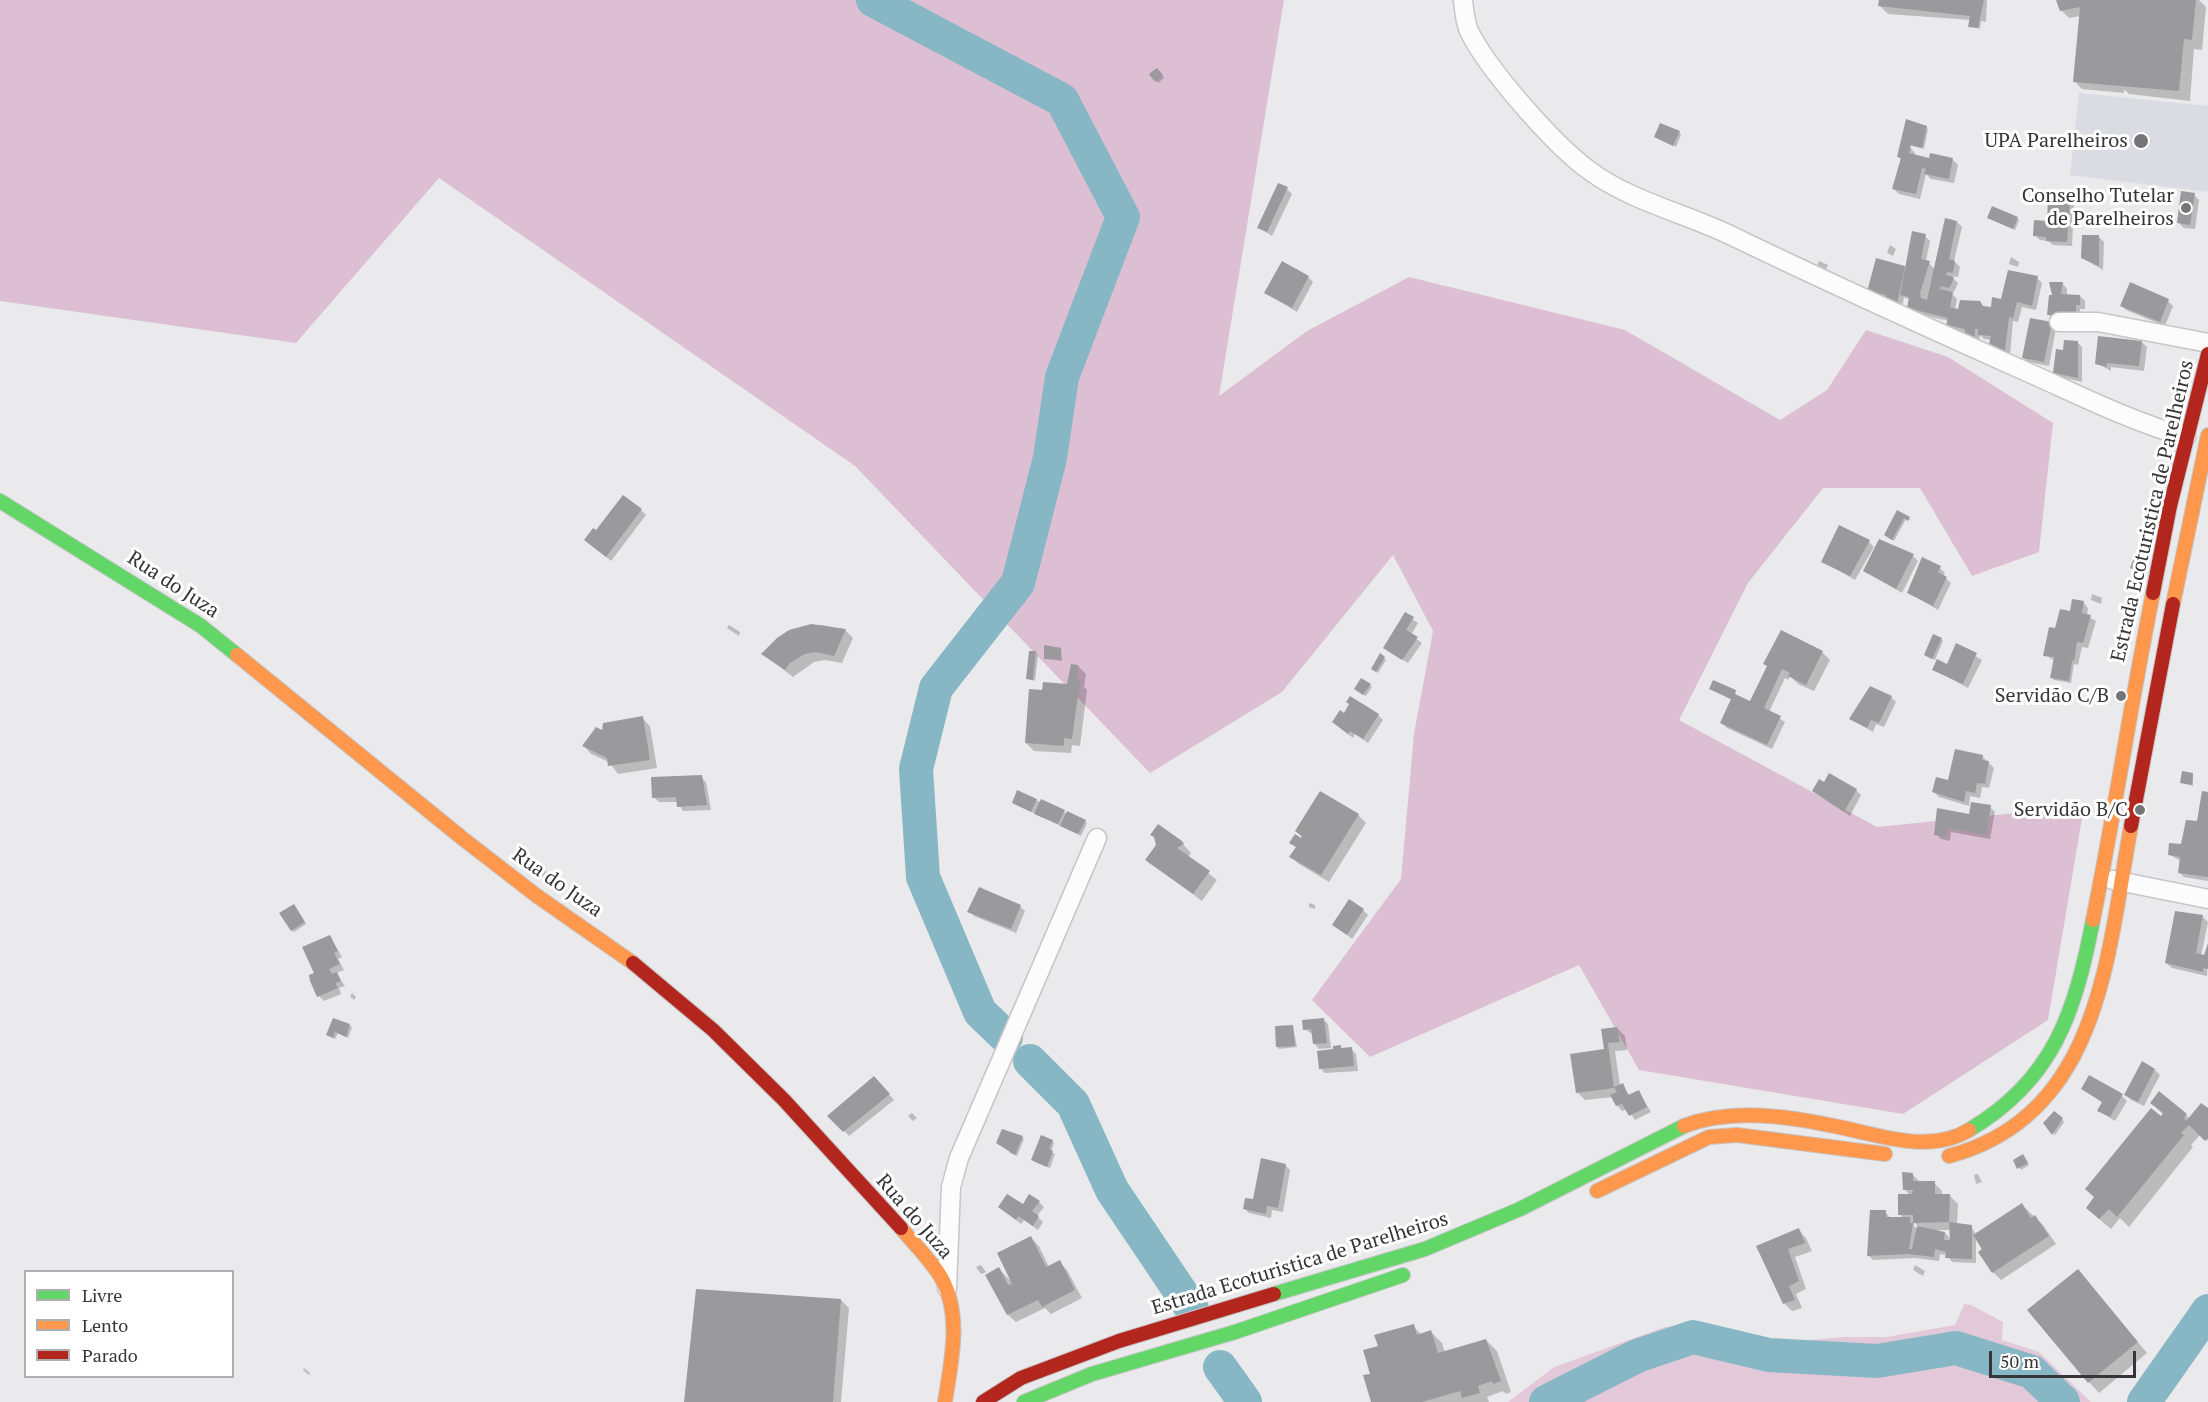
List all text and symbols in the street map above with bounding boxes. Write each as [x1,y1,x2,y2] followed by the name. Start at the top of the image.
[1985,129,2128,153] place label: UPA Parelheiros
[2132,132,2150,150] marker: UPA Parelheiros
[2022,184,2174,231] place label: Conselho Tutelar de Parelheiros
[2179,201,2193,215] marker: Conselho Tutelar de Parelheiros
[2107,358,2199,664] street label: Estrada Ecoturistica de Parelheiros
[123,547,223,623] street label: Rua do Juza
[1995,684,2109,708] place label: Servidão C/B
[2114,689,2128,703] marker: Servidão C/B
[2014,798,2128,822] place label: Servidão B/C
[2133,803,2147,817] marker: Servidão B/C
[507,843,607,923] street label: Rua do Juza
[871,1170,957,1264] street label: Rua do Juza
[1149,1207,1451,1321] street label: Estrada Ecoturistica de Parelheiros
[24,1270,234,1378] legend
[82,1283,122,1307] text: Livre
[82,1313,128,1337] text: Lento
[1992,1339,2139,1377] scale bar
[82,1343,138,1367] text: Parado
[2000,1349,2039,1373] text: 50 m

